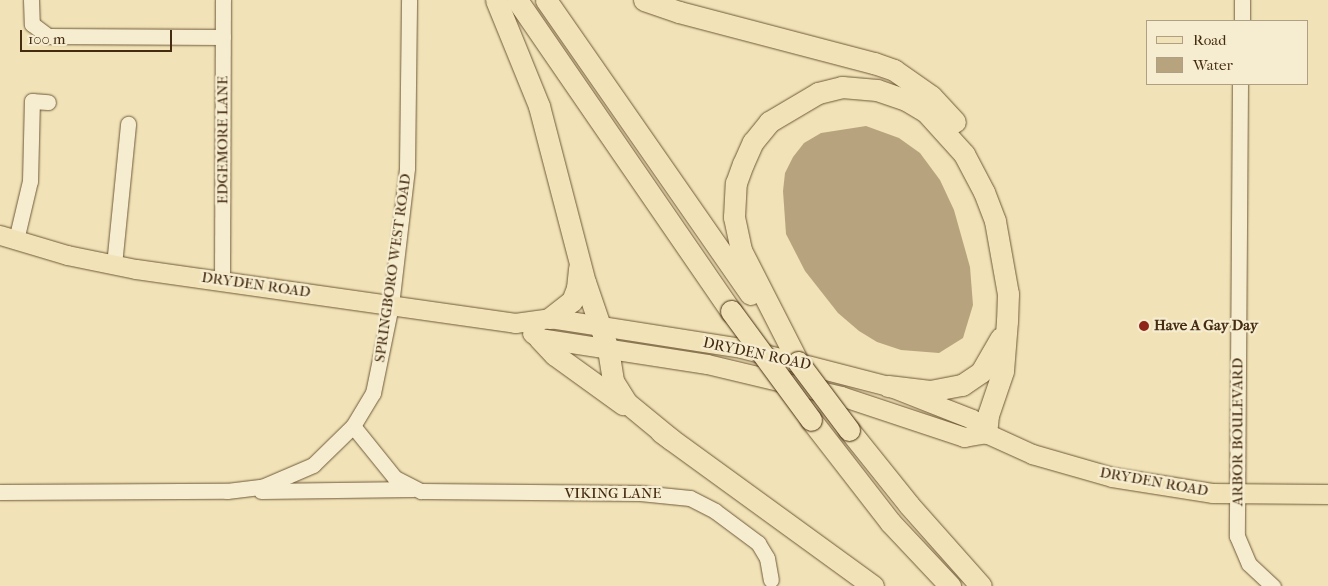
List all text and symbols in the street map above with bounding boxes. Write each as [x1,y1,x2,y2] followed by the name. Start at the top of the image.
[22,20,175,52] scale bar
[1146,20,1308,85] legend
[28,30,66,48] text: 100 m
[1193,31,1226,49] text: Road
[1193,56,1233,74] text: Water
[214,76,232,204] street label: EDGEMORE LANE
[371,172,415,364] street label: SPRINGBORO WEST ROAD
[200,268,312,302] street label: DRYDEN ROAD
[1154,317,1258,335] place label: Have A Gay Day
[1138,320,1150,332] marker: Have A Gay Day
[701,334,813,374] street label: DRYDEN ROAD
[1229,358,1247,506] street label: ARBOR BOULEVARD
[1098,464,1210,500] street label: DRYDEN ROAD
[564,485,662,503] street label: VIKING LANE

